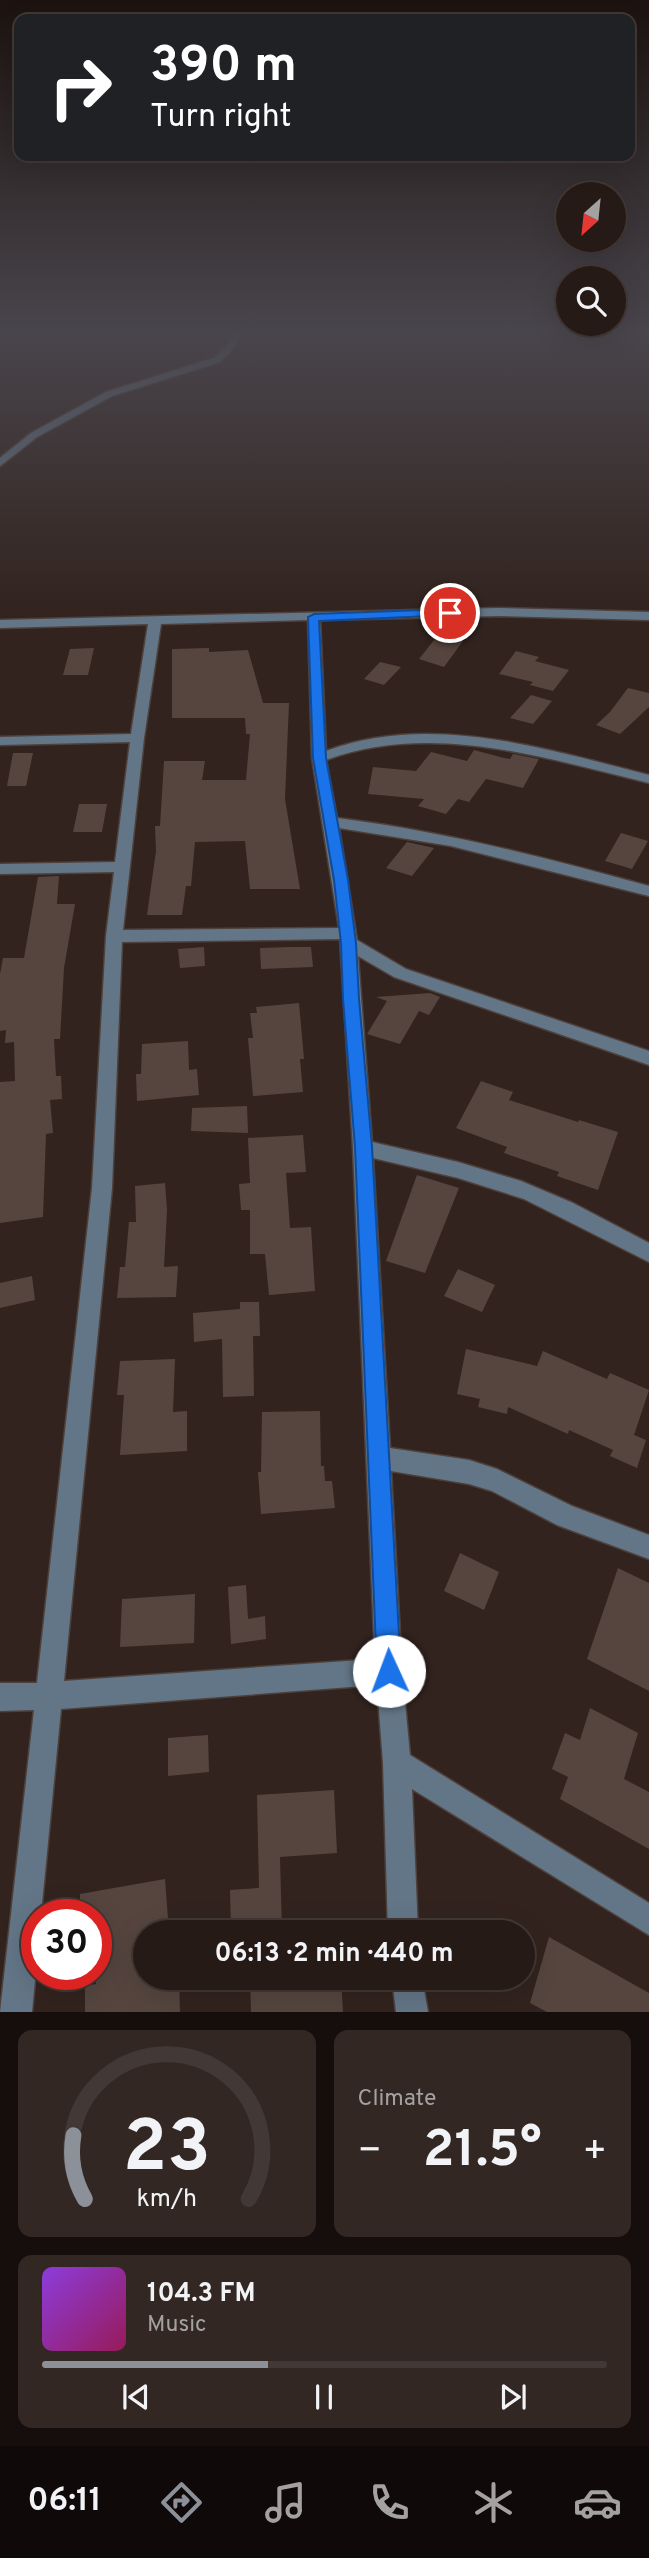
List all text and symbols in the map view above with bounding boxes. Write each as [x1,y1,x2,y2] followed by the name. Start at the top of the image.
[150,37,297,99] text: 390 m
[35,42,126,133] icon: right
[150,98,292,138] text: Turn right
[556,182,626,252] north arrow
[556,182,626,336] map controls
[556,266,626,336] button: search
[420,583,480,643] pin
[431,594,469,632] icon: arrive
[352,1634,426,1708] position arrow
[21,1899,112,1990] speed limit sign: 30
[214,1938,454,1971] text: 06:13 · 2 min · 440 m
[358,2085,436,2114] text: Climate
[123,2106,211,2198] text: 23
[423,2119,542,2185] text: 21.5°
[358,2128,382,2177] text: −
[582,2128,607,2177] text: +
[136,2184,197,2216] text: km/h
[147,2278,256,2311] text: 104.3 FM
[147,2311,207,2340] text: Music
[117,2378,155,2416] icon: previous
[305,2378,343,2416] icon: pause
[494,2378,532,2416] icon: next
[157,2478,206,2527] icon: directions
[261,2478,310,2527] icon: music
[365,2478,414,2527] icon: phone
[469,2478,518,2527] icon: climate
[573,2478,622,2527] icon: car
[27,2482,102,2522] text: 06:11

